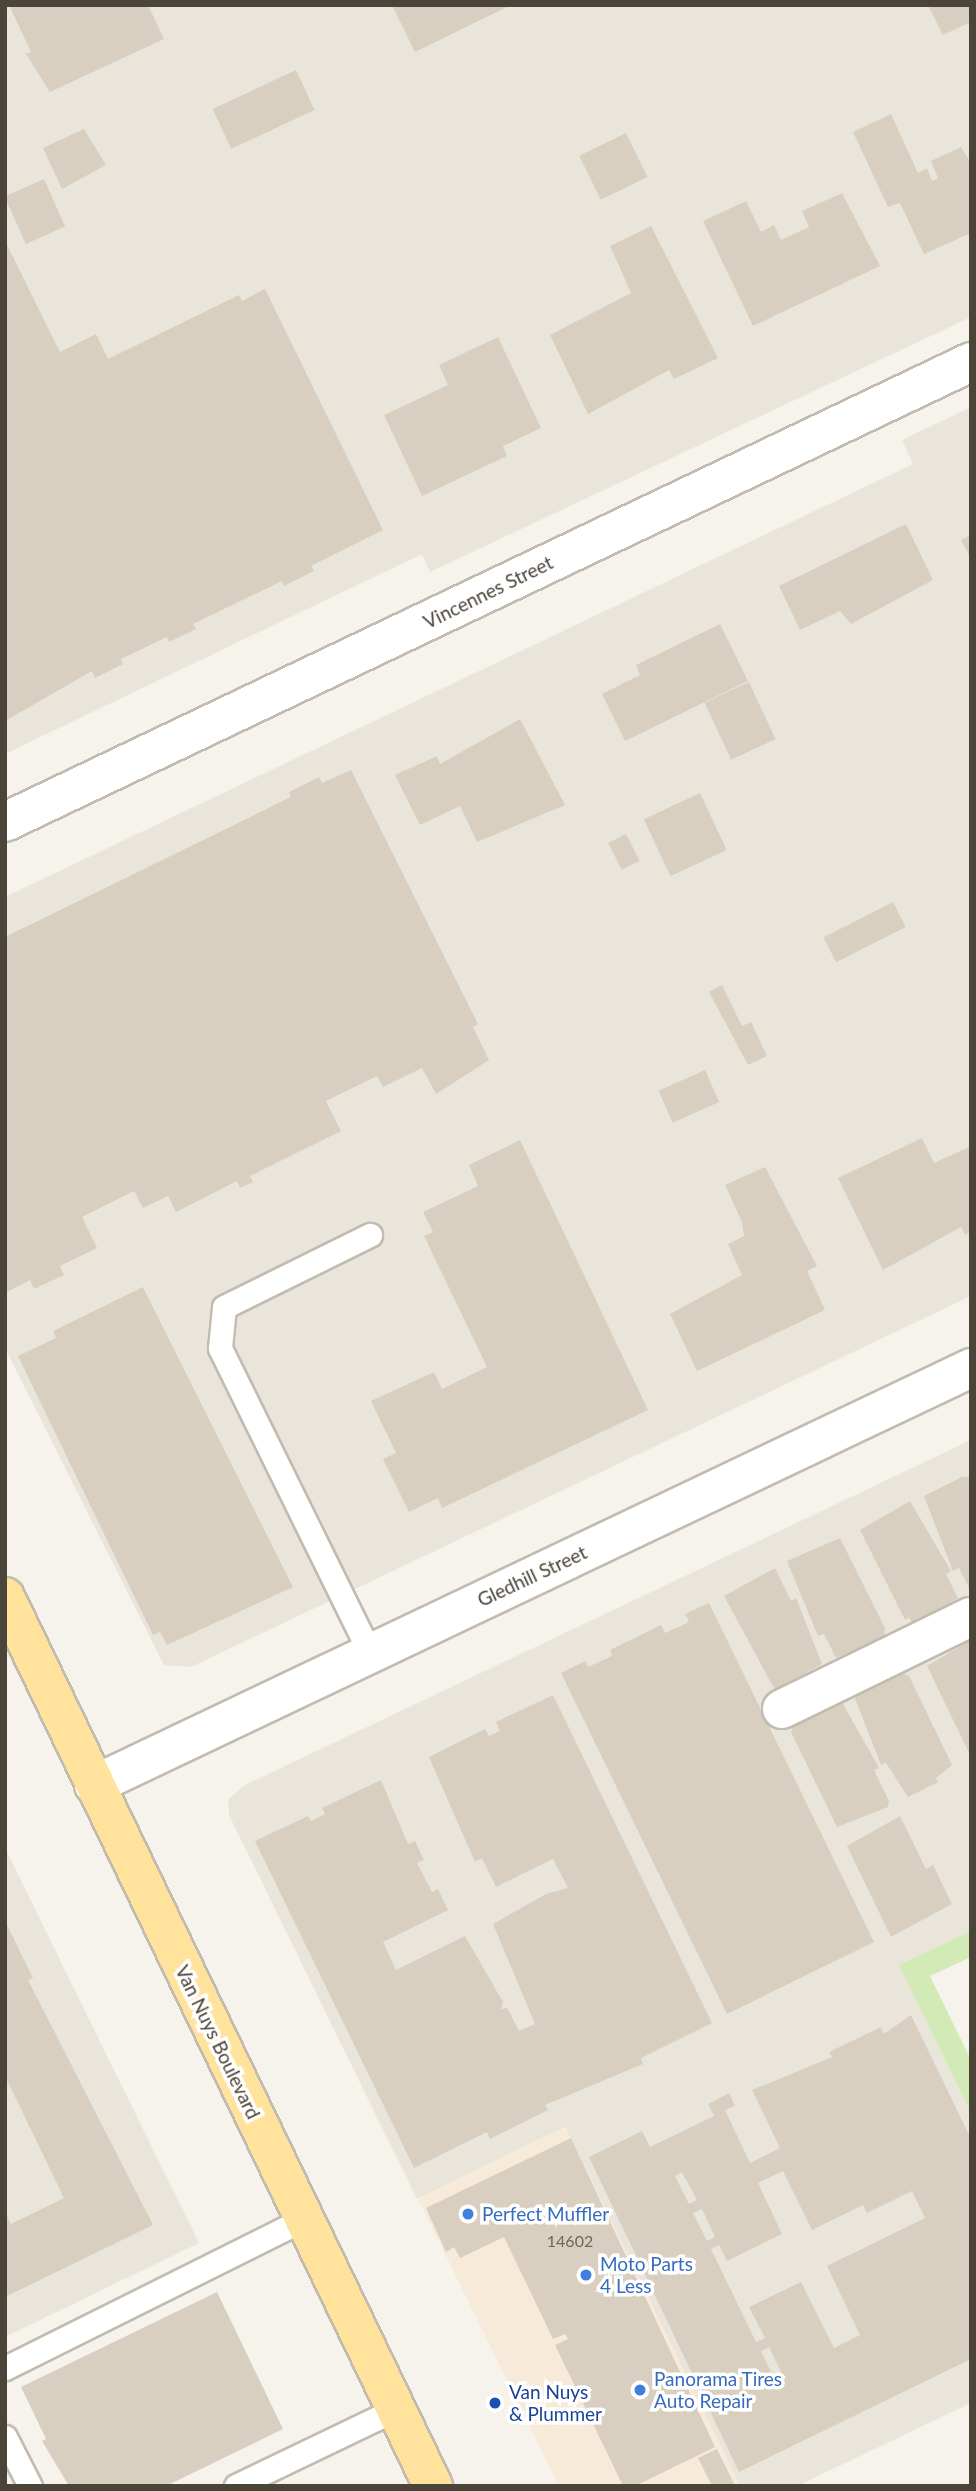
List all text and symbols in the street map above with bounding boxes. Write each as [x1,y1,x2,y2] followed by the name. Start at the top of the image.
[419,551,557,633] street label: Vincennes Street
[474,1541,590,1611] street label: Gledhill Street
[171,1961,265,2123] street label: Van Nuys Boulevard
[482,2203,609,2225] place label: Perfect Muffler
[460,2206,476,2222] marker: Perfect Muffler
[547,2231,593,2251] house number: 14602
[600,2253,693,2297] place label: Moto Parts 4 Less
[578,2267,594,2283] marker: Moto Parts 4 Less
[654,2368,783,2412] place label: Panorama Tires Auto Repair
[509,2381,602,2425] place label: Van Nuys & Plummer
[632,2382,648,2398] marker: Panorama Tires Auto Repair
[487,2395,503,2411] marker: Van Nuys & Plummer

